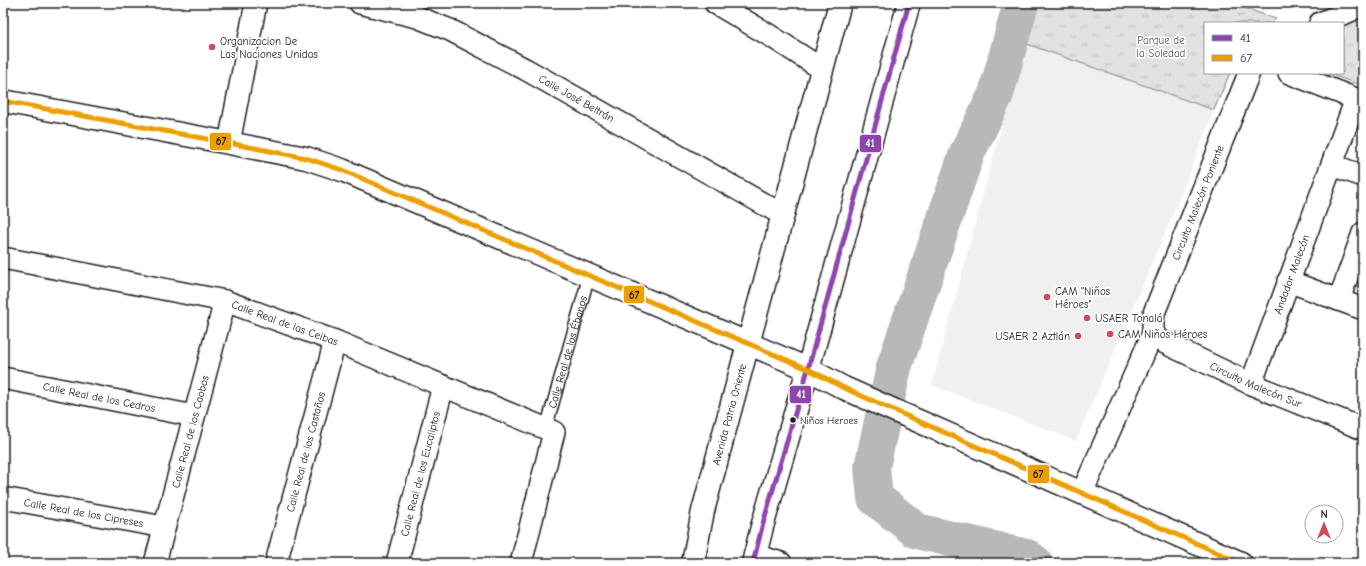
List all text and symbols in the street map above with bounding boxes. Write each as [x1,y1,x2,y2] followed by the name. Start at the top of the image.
[1204,22,1344,74] legend
[1240,31,1251,45] text: 41
[1137,34,1186,60] park label: Parque de la Soledad
[220,35,318,61] place label: Organizacion De Las Naciones Unidas
[207,42,217,52] marker: Organizacion De Las Naciones Unidas
[1240,51,1253,65] text: 67
[536,72,616,125] street label: Calle José Beltrán
[209,132,232,151] line badge: 67
[859,134,882,153] line badge: 41
[216,135,226,148] text: 67
[865,137,875,150] text: 41
[1170,143,1227,262] street label: Circuito Malecón Poniente
[1271,233,1313,316] street label: Andador Malecón
[623,285,645,304] line badge: 67
[1055,285,1111,311] place label: CAM "Niños Héroes"
[629,289,639,302] text: 67
[1042,292,1052,302] marker: CAM "Niños Héroes"
[546,294,590,410] street label: Calle Real de los Ébanos
[230,298,341,349] street label: Calle Real de las Ceibas
[1095,312,1162,325] place label: USAER Tonalá
[1082,313,1092,323] marker: USAER Tonalá
[1118,328,1208,341] place label: CAM Niños Héroes
[1105,329,1115,339] marker: CAM Niños Héroes
[995,330,1070,343] place label: USAER 2 Aztlán
[1073,331,1083,341] marker: USAER 2 Aztlán
[1208,359,1304,411] street label: Circuito Malecón Sur
[710,362,750,467] street label: Avenida Patria Oriente
[169,374,212,490] street label: Calle Real de los Caobos
[42,380,157,415] street label: Calle Real de los Cedros
[789,385,812,404] line badge: 41
[796,388,806,401] text: 41
[284,390,328,513] street label: Calle Real de los Castaños
[398,410,443,538] street label: Calle Real de los Eucaliptos
[788,415,798,425] marker: Niños Heroes
[800,415,858,427] place label: Niños Heroes
[1027,464,1050,484] line badge: 67
[1033,468,1043,481] text: 67
[23,496,145,530] street label: Calle Real de los Cipreses
[1304,504,1344,544] north arrow
[1320,508,1328,521] text: N

